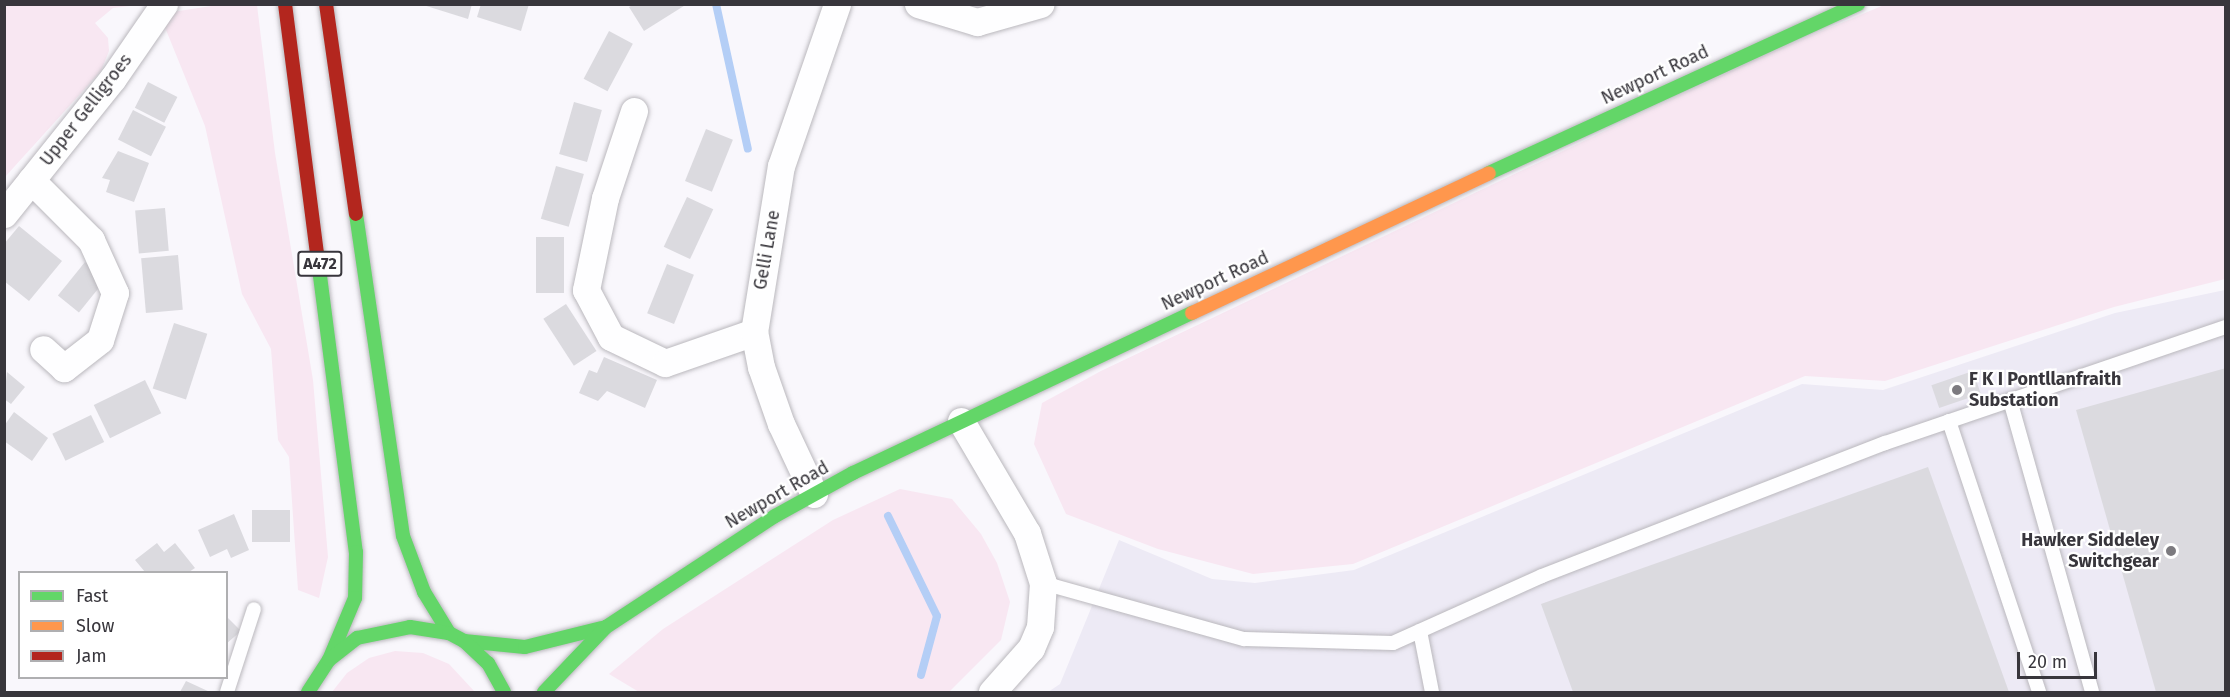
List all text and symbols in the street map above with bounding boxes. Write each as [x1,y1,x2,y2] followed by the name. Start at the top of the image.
[1598,41,1712,109] street label: Newport Road
[36,50,136,170] street label: Upper Gelligroes
[749,208,785,292] street label: Gelli Lane
[1158,247,1272,315] street label: Newport Road
[296,251,344,277] road number: A472
[1969,369,2121,412] place label: F K I Pontllanfraith Substation
[1950,383,1964,397] marker: F K I Pontllanfraith Substation
[721,457,833,533] street label: Newport Road
[2021,530,2159,572] place label: Hawker Siddeley Switchgear
[2164,544,2178,558] marker: Hawker Siddeley Switchgear
[18,571,228,679] legend
[76,585,108,607] text: Fast
[76,615,114,637] text: Slow
[2020,640,2100,678] scale bar
[76,645,107,667] text: Jam
[2028,651,2067,673] text: 20 m

